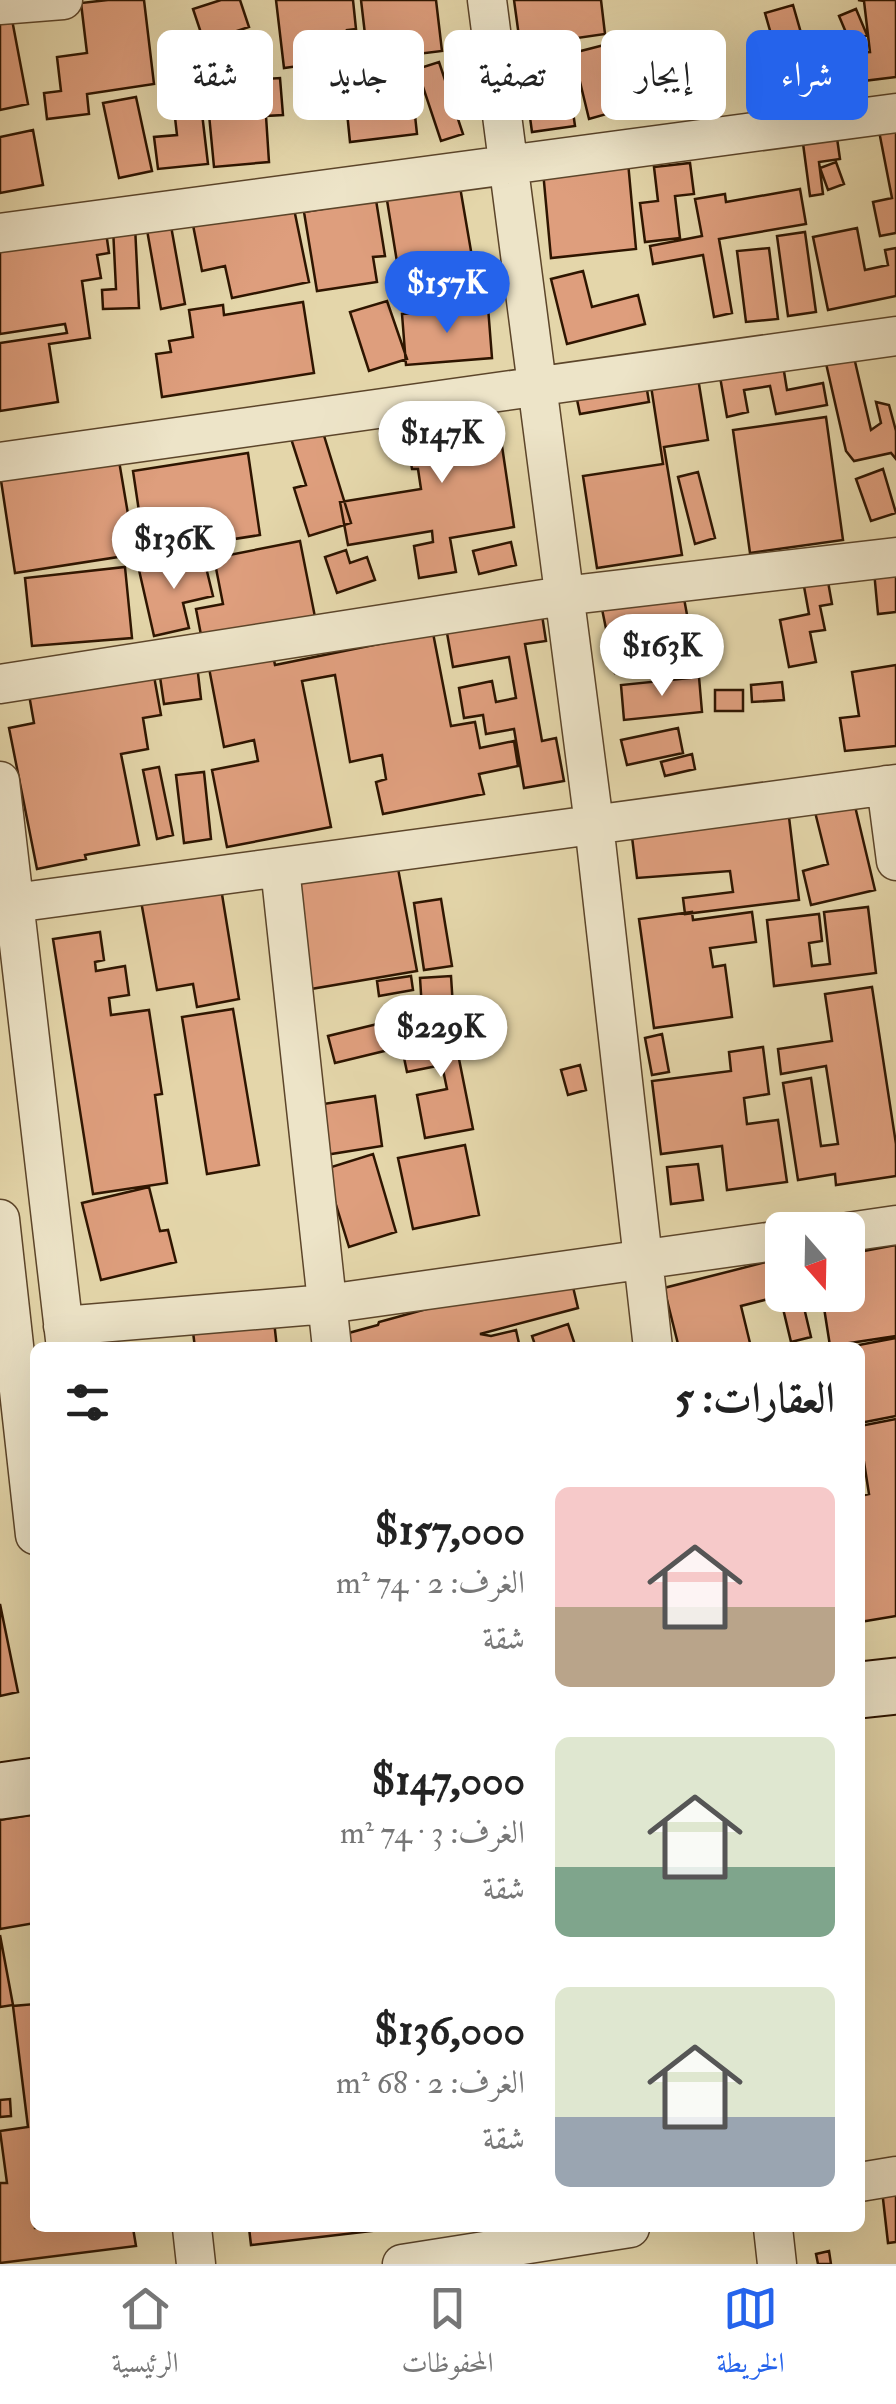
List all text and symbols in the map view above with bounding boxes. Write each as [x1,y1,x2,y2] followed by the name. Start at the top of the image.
[157,30,273,120] chip: شقة
[293,30,424,120] chip: جديد
[444,30,581,120] chip: تصفية
[601,30,726,120] chip: إيجار
[746,30,868,120] chip: شراء
[377,251,517,336] pin: $157K
[407,263,487,303] text: $157K
[372,401,512,486] pin: $147K
[400,413,484,453] text: $147K
[104,507,244,592] pin: $136K
[134,519,214,559] text: $136K
[592,614,732,699] pin: $163K
[622,626,702,666] text: $163K
[371,995,511,1080] pin: $229K
[396,1007,486,1047] text: $229K
[765,1212,865,1312] north arrow
[765,1212,865,1312] map controls
[675,1373,835,1425] text: العقارات: 5
[60,1375,115,1430] icon: filters
[375,1505,525,1557] text: $157,000
[635,1527,755,1647] icon: home
[336,1563,525,1603] text: الغرف: 2 · 74 m²
[483,1619,525,1659] text: شقة
[372,1755,525,1807] text: $147,000
[635,1777,755,1897] icon: home
[340,1813,525,1853] text: الغرف: 3 · 74 m²
[483,1869,525,1909] text: شقة
[374,2005,525,2057] text: $136,000
[635,2027,755,2147] icon: home
[336,2063,525,2103] text: الغرف: 2 · 68 m²
[483,2119,525,2159] text: شقة
[111,2281,179,2390] tab: الرئيسية
[401,2281,494,2390] tab: المحفوظات
[716,2281,785,2390] tab: الخريطة

